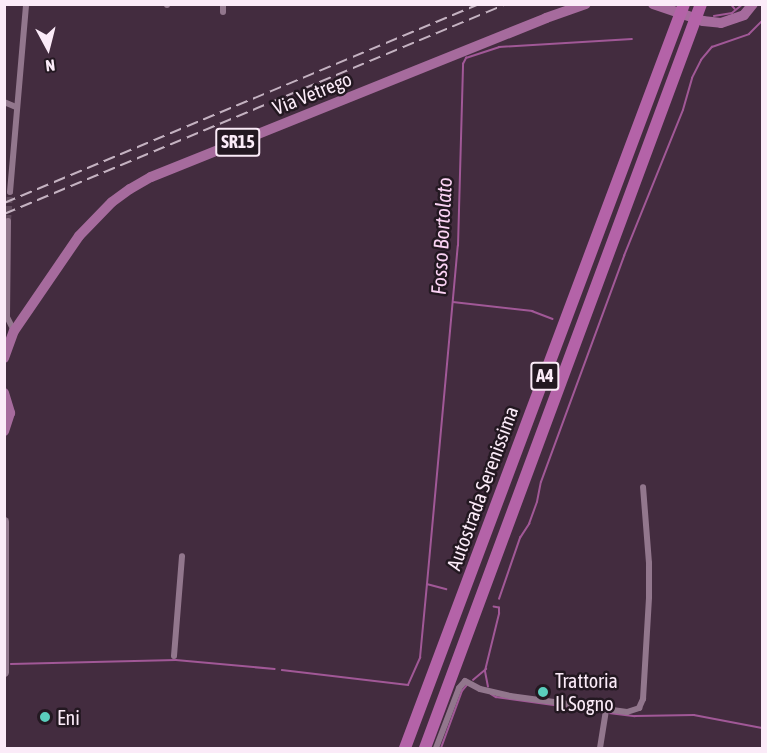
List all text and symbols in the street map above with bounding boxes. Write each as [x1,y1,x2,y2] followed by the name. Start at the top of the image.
[18,18,78,78] north arrow
[44,56,56,75] text: N
[269,66,355,120] street label: Via Vetrego
[214,127,262,157] road number: SR15
[425,177,457,295] water label: Fosso Bortolato
[530,361,560,391] road number: A4
[441,403,523,573] street label: Autostrada Serenissima
[555,668,618,715] place label: Trattoria Il Sogno
[536,685,550,699] marker: Trattoria Il Sogno
[57,705,80,729] place label: Eni
[38,710,52,724] marker: Eni

